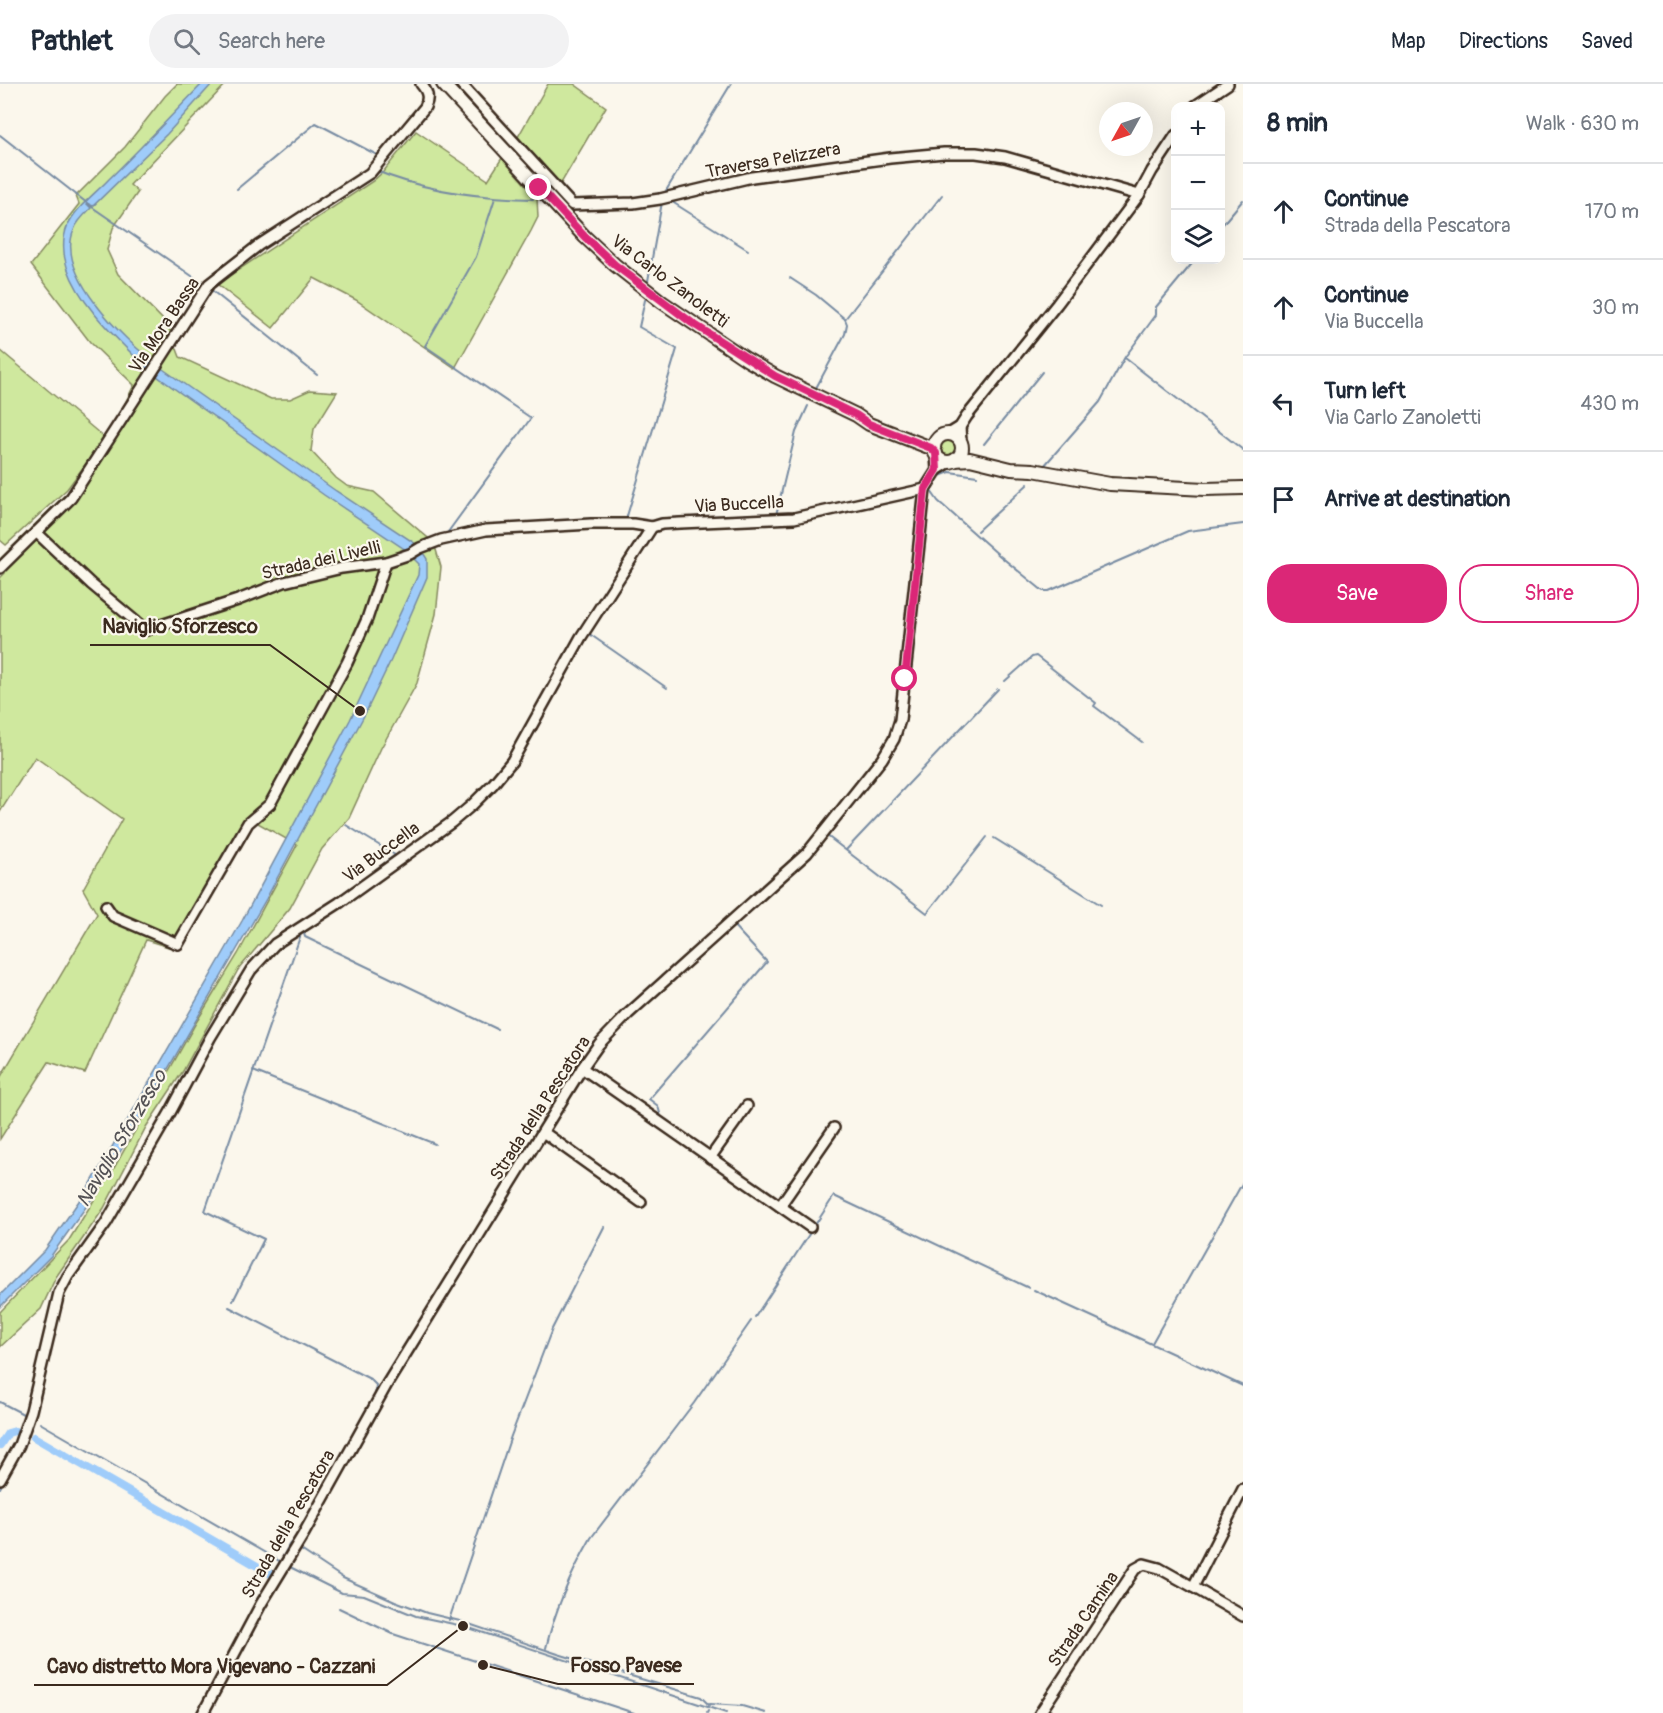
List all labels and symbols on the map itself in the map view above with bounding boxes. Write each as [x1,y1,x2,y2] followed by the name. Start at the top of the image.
[1099,102,1153,156] north arrow
[704,137,842,184] street label: Traversa Pelizzera
[525,174,551,200] route end
[606,230,733,333] street label: Via Carlo Zanoletti
[124,273,205,378] street label: Via Mora Bassa
[694,491,784,518] street label: Via Buccella
[259,536,383,585] street label: Strada dei Livelli
[90,607,270,645] callout: Naviglio Sforzesco
[102,614,258,639] text: Naviglio Sforzesco
[891,665,917,691] route start
[338,817,424,888] street label: Via Buccella
[485,1032,596,1185] street label: Strada della Pescatora
[71,1064,173,1211] water label: Naviglio Sforzesco
[236,1446,340,1603] street label: Strada della Pescatora
[1043,1567,1124,1672] street label: Strada Camina
[558,1646,694,1684] callout: Fosso Pavese
[34,1647,387,1685] callout: Cavo distretto Mora Vigevano - Cazzani
[570,1653,683,1678] text: Fosso Pavese
[47,1654,376,1679] text: Cavo distretto Mora Vigevano - Cazzani

